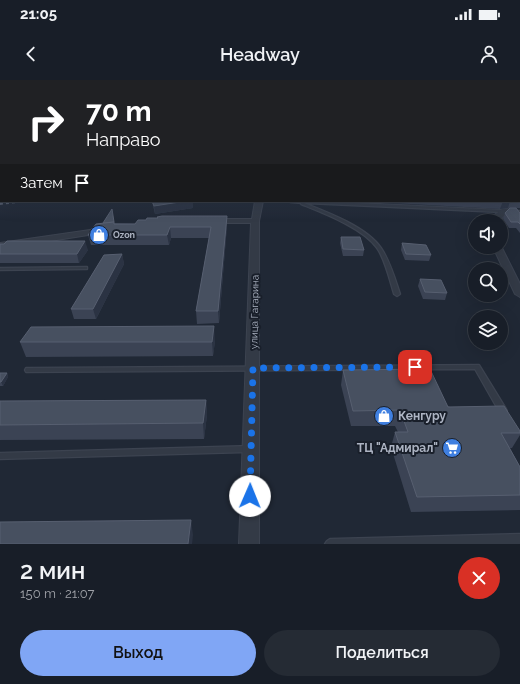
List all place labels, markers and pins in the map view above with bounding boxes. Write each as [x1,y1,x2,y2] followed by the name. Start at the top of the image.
[88,224,110,246] shop icon: Ozon
[113,230,135,240] place label: Ozon
[398,350,432,384] pin
[373,405,395,427] shop icon: Кенгуру
[398,409,446,423] place label: Кенгуру
[441,437,463,459] supermarket icon: ТЦ "Адмирал"
[357,441,438,455] place label: ТЦ "Адмирал"

